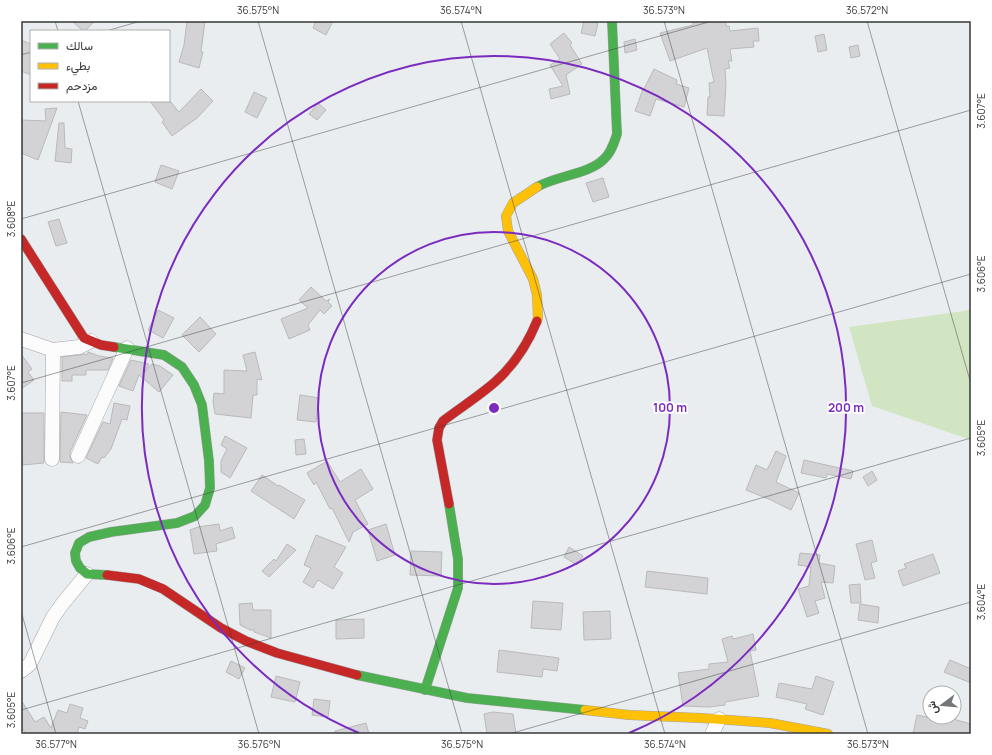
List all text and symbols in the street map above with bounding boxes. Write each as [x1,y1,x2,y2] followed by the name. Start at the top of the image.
[237,3,279,17] text: 36.575°N
[440,3,482,17] text: 36.574°N
[643,3,685,17] text: 36.573°N
[846,3,888,17] text: 36.572°N
[30,30,170,102] legend
[66,37,93,54] text: سالك
[66,57,90,76] text: بطيء
[66,77,97,94] text: مزدحم
[974,93,988,129] text: 3.607°E
[4,201,18,237] text: 3.608°E
[974,255,988,292] text: 3.606°E
[4,365,18,401] text: 3.607°E
[653,399,687,416] text: 100 m
[828,399,864,416] text: 200 m
[487,401,501,415] centre of rings
[974,420,988,456] text: 3.605°E
[4,527,18,564] text: 3.606°E
[974,583,988,620] text: 3.604°E
[922,685,962,725] north arrow
[4,692,18,728] text: 3.605°E
[923,699,941,716] text: ش
[35,737,77,751] text: 36.577°N
[238,737,280,751] text: 36.576°N
[441,737,483,751] text: 36.575°N
[644,737,686,751] text: 36.574°N
[847,737,889,751] text: 36.573°N

